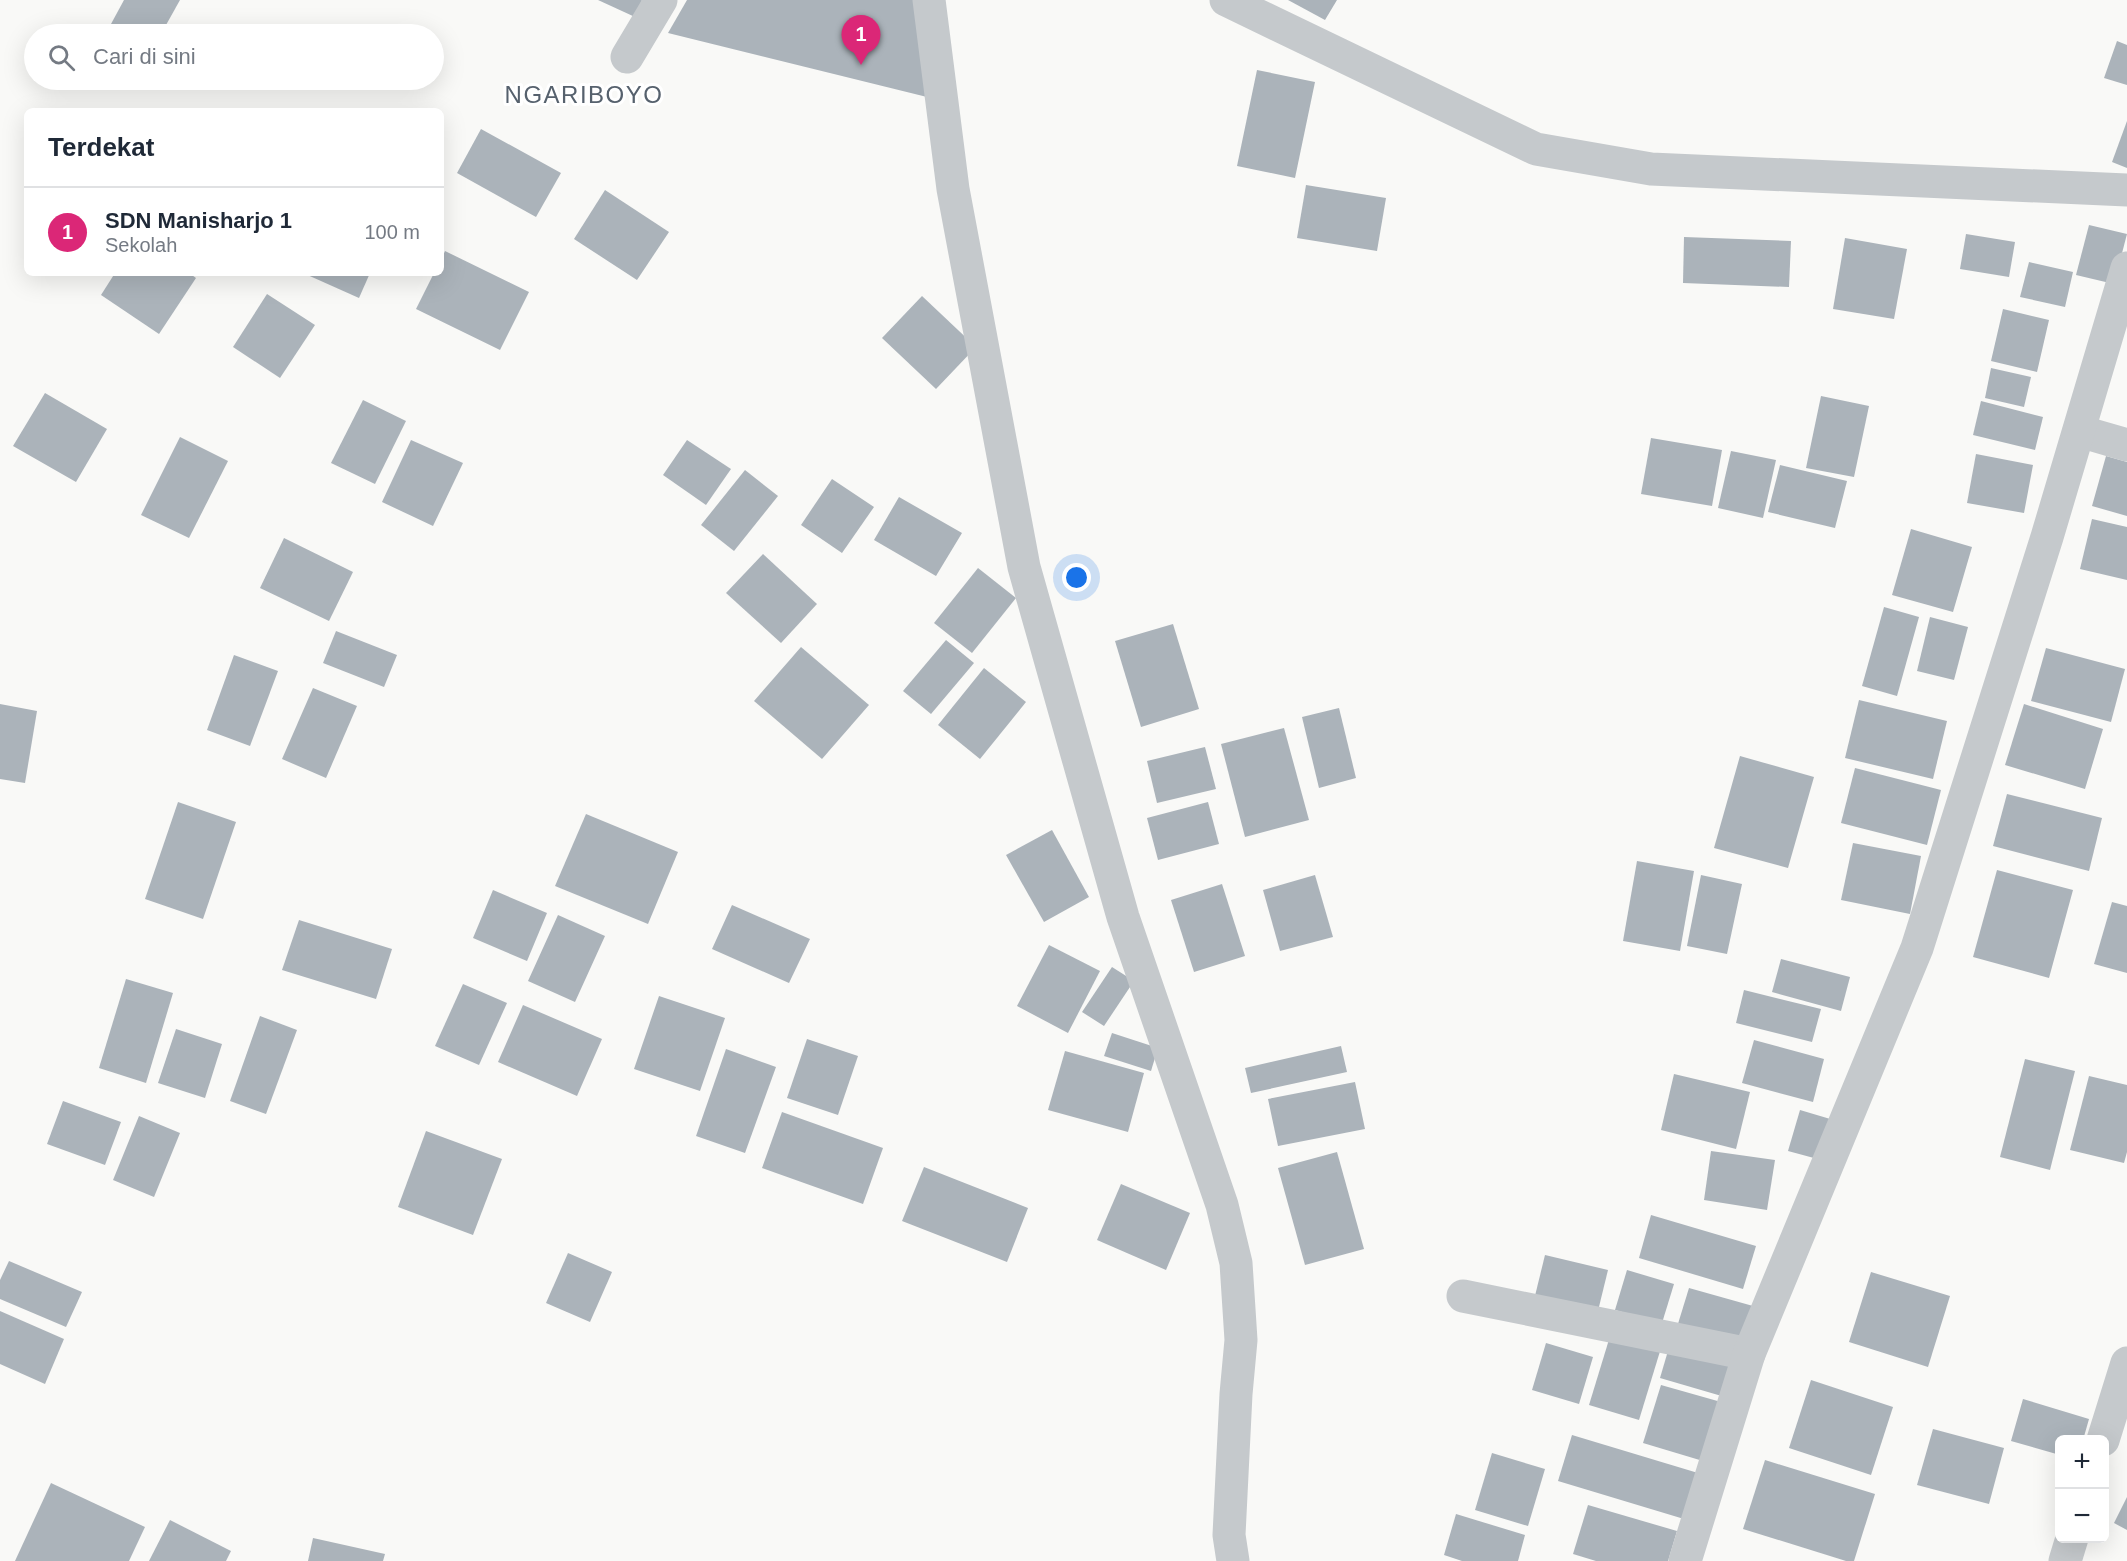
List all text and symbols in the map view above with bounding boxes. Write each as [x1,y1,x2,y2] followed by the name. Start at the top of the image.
[842,16,880,65] pin: 1
[24,24,444,90] search box
[45,41,78,74] icon: search
[93,44,196,69] text: Cari di sini
[505,81,663,108] district label: NGARIBOYO
[48,132,154,162] text: Terdekat
[105,208,292,233] text: SDN Manisharjo 1
[62,221,73,243] text: 1
[364,221,420,243] text: 100 m
[105,234,177,256] text: Sekolah
[1062,563,1091,592] your location
[2055,1435,2109,1543] map controls
[2055,1435,2109,1489] button: +
[2055,1489,2109,1543] button: −

